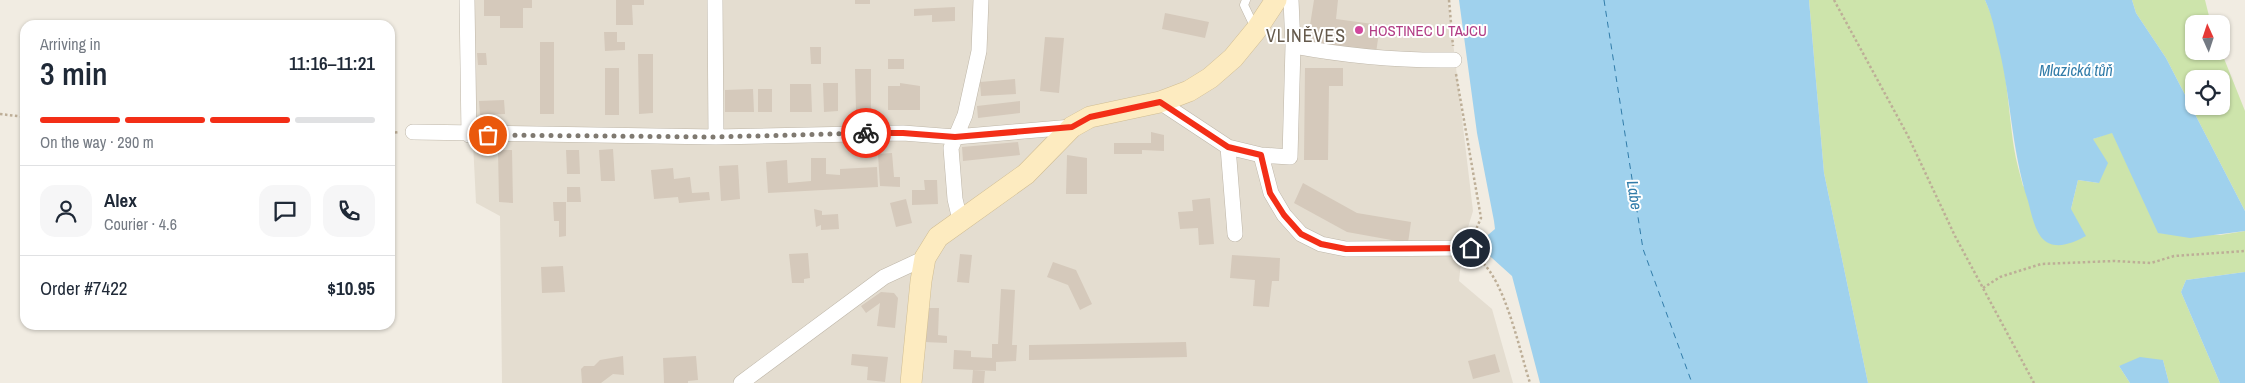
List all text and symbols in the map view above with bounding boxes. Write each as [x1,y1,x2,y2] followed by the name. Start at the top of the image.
[2185,15,2230,60] north arrow
[2185,15,2230,115] map controls
[1369,20,1487,41] place label: HOSTINEC U TAJCU
[1266,23,1346,48] district label: VLINĚVES
[1353,24,1365,36] marker: HOSTINEC U TAJCU
[40,33,101,55] text: Arriving in
[289,50,375,76] text: 11:16–11:21
[40,52,108,95] text: 3 min
[2039,59,2113,81] water label: Mlazická tůň
[2185,70,2230,115] button: locate
[841,108,891,158] courier
[467,114,509,156] pin
[852,119,880,147] icon: bike
[474,121,502,149] icon: bag
[40,131,154,153] text: On the way · 290 m
[1622,179,1648,211] water label: Labe
[40,185,92,237] button: person
[259,185,311,237] button: chat
[323,185,375,237] button: phone
[104,187,137,213] text: Alex
[104,213,177,235] text: Courier · 4.6
[1450,227,1492,269] pin
[1457,234,1485,262] icon: home
[40,275,127,301] text: Order #7422
[327,275,375,301] text: $10.95

